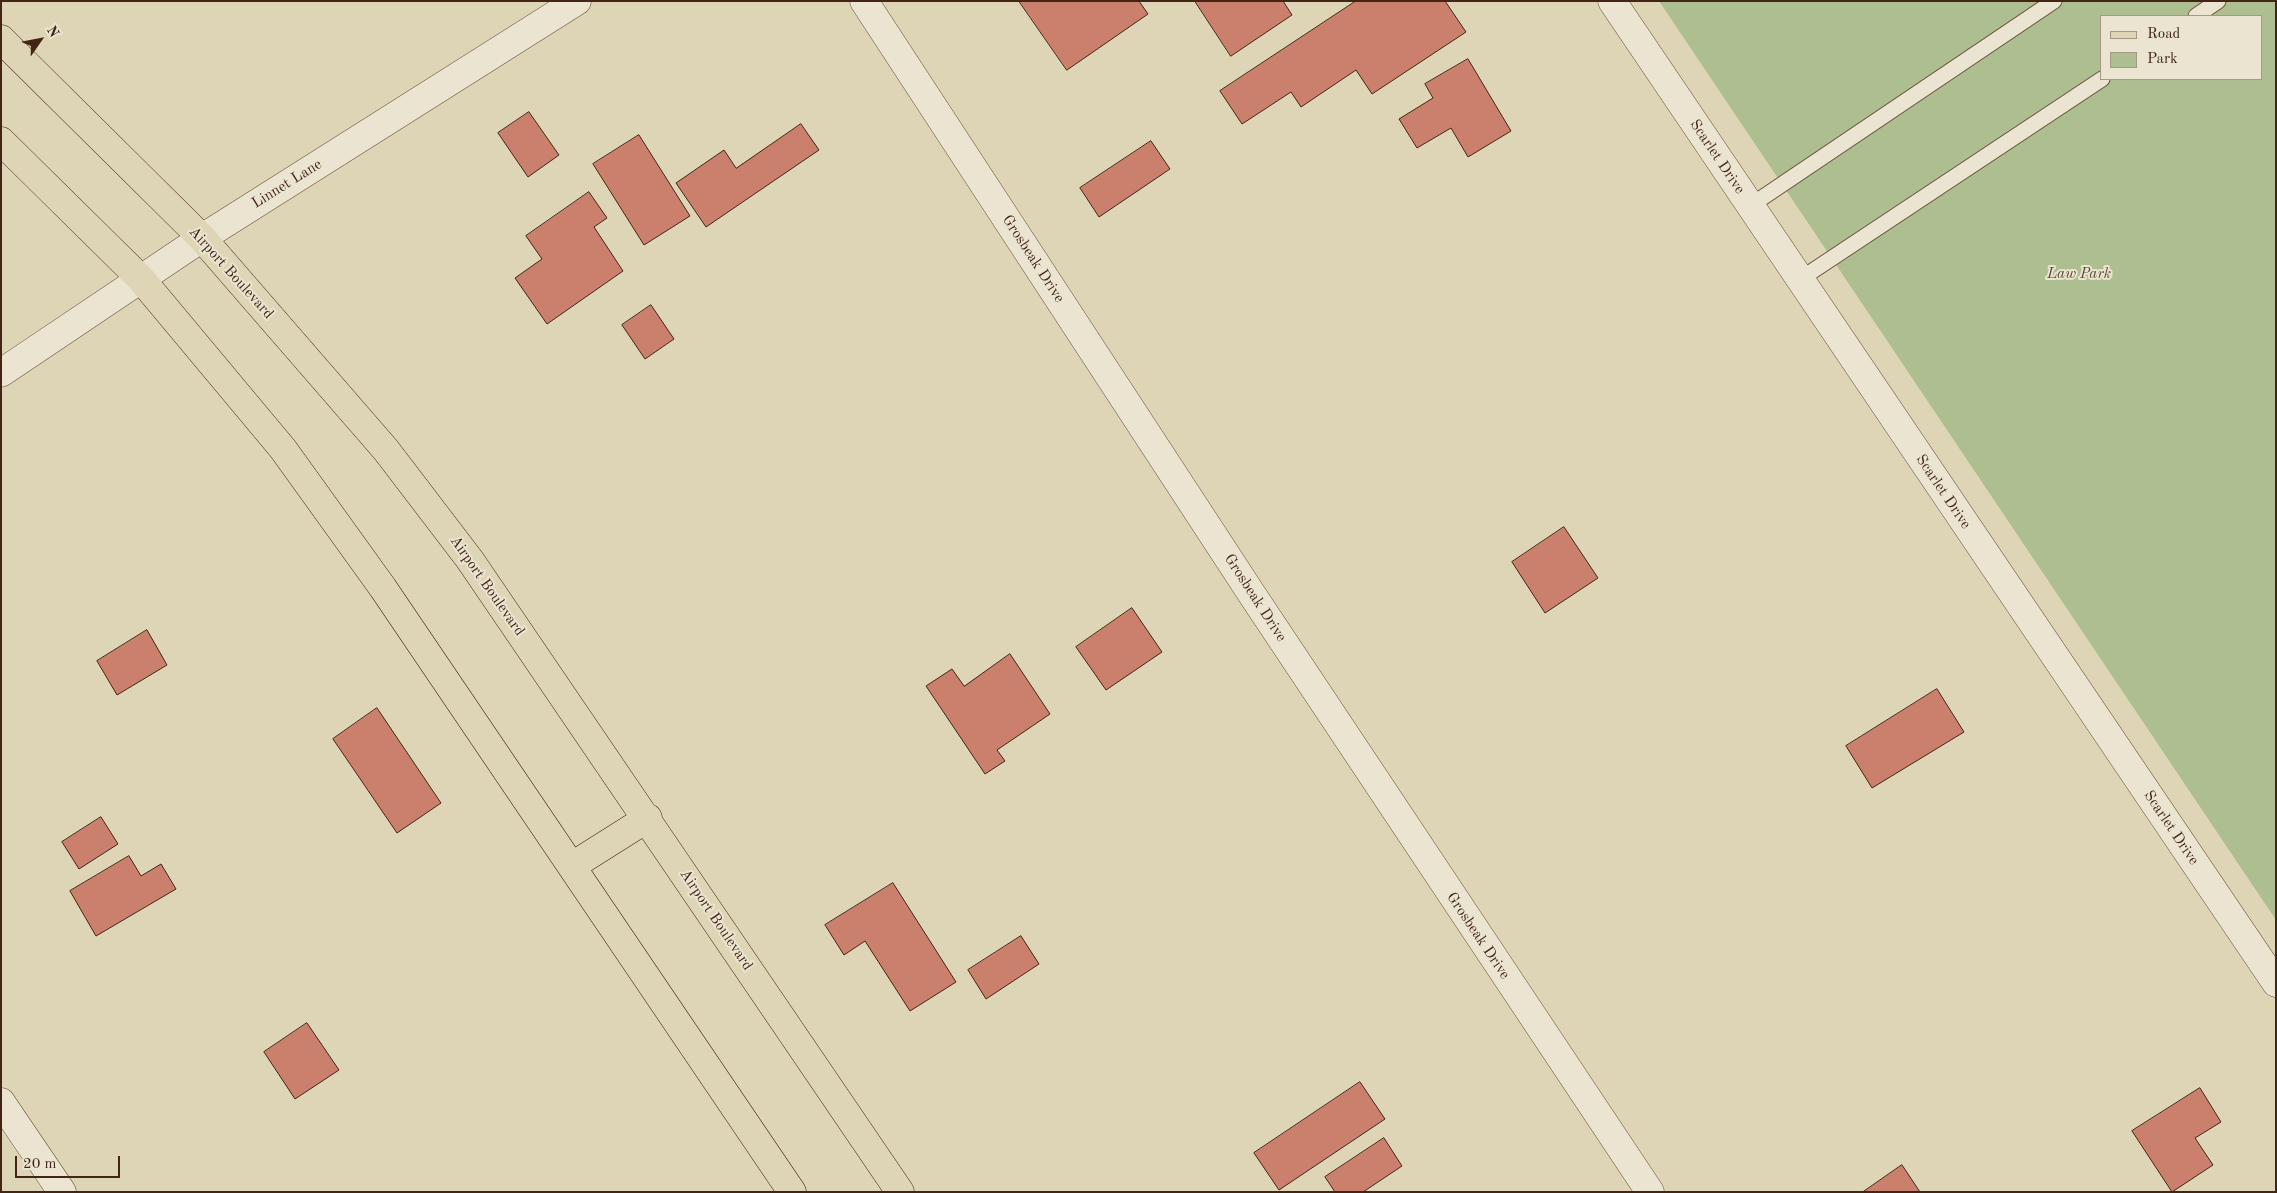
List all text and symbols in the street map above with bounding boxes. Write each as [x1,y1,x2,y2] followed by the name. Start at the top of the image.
[15,15,65,65] north arrow
[2100,15,2262,80] legend
[44,24,61,40] text: N
[2147,27,2180,42] text: Road
[2147,52,2178,67] text: Park
[1686,116,1748,198] street label: Scarlet Drive
[249,155,325,213] street label: Linnet Lane
[998,212,1068,306] street label: Grosbeak Drive
[185,223,277,323] street label: Airport Boulevard
[2047,265,2111,283] park label: Law Park
[1912,451,1974,533] street label: Scarlet Drive
[446,532,528,640] street label: Airport Boulevard
[1220,551,1290,645] street label: Grosbeak Drive
[2140,787,2202,869] street label: Scarlet Drive
[676,866,756,974] street label: Airport Boulevard
[1442,889,1514,983] street label: Grosbeak Drive
[18,1146,122,1178] scale bar
[23,1157,57,1172] text: 20 m

